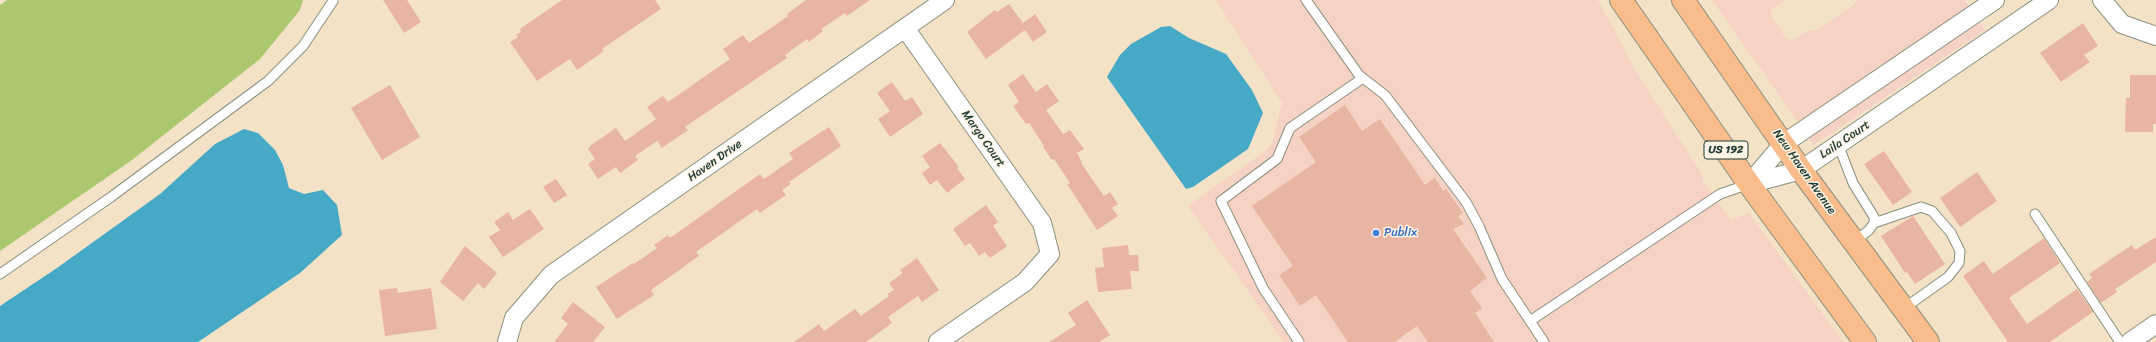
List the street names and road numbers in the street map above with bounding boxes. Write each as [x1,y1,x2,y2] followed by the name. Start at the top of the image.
[958,108,1008,170] street label: Margo Court
[1817,118,1873,162] street label: Laila Court
[1769,127,1839,217] street label: New Haven Avenue
[685,137,745,185] street label: Haven Drive
[1704,141,1748,159] road number: US 192

